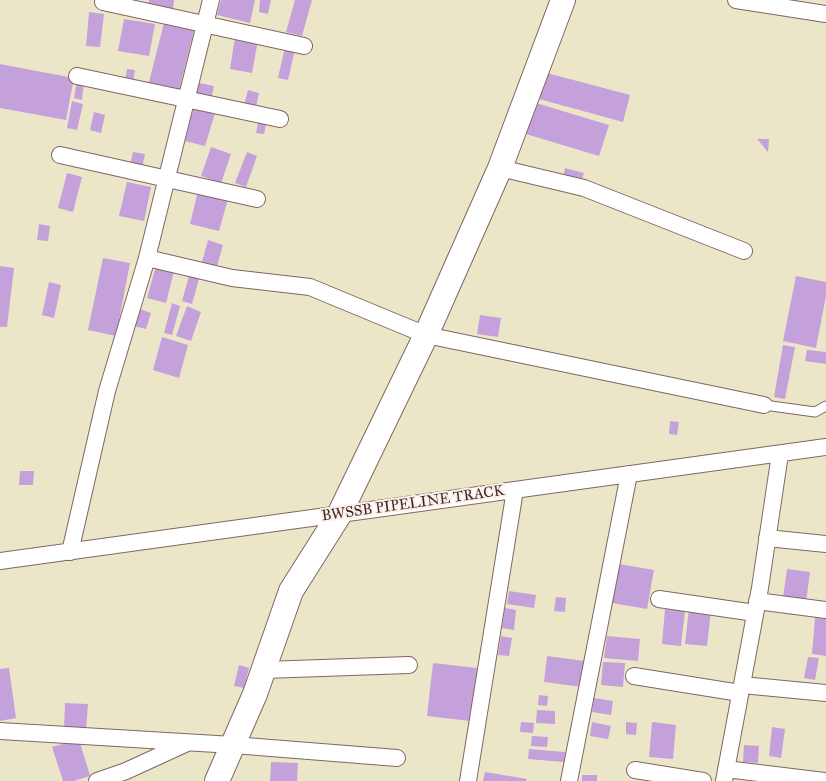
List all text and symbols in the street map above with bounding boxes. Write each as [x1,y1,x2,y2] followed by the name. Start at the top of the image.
[320,482,506,526] street label: BWSSB PIPELINE TRACK

